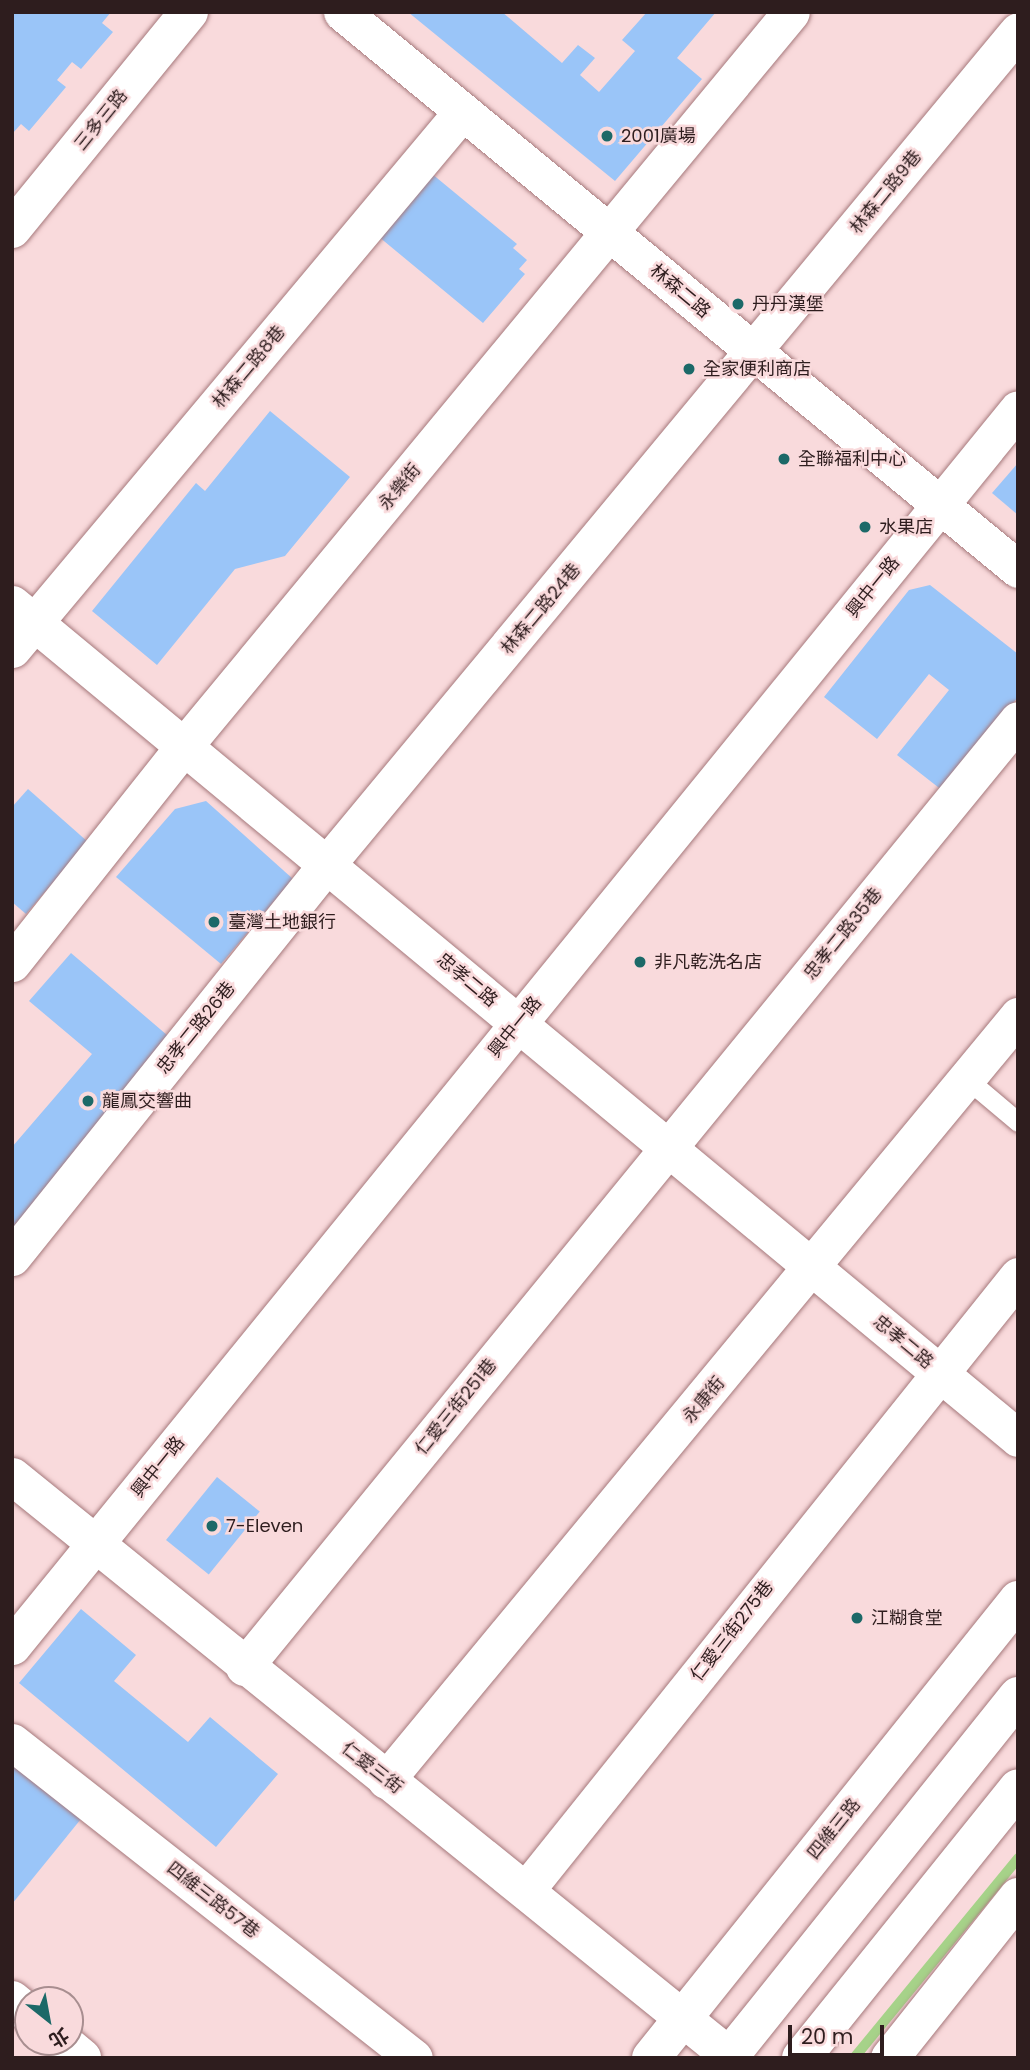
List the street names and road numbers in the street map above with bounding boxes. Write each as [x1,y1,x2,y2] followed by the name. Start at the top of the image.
[70,85,132,155] street label: 三多三路
[846,146,926,238] street label: 林森二路9巷
[645,260,715,322] street label: 林森二路
[208,321,290,413] street label: 林森二路8巷
[374,459,426,515] street label: 永樂街
[842,552,904,622] street label: 興中一路
[497,559,585,659] street label: 林森二路24巷
[799,884,887,984] street label: 忠孝二路35巷
[432,949,502,1011] street label: 忠孝二路
[152,978,240,1078] street label: 忠孝二路26巷
[484,992,546,1062] street label: 興中一路
[868,1311,938,1373] street label: 忠孝二路
[411,1355,501,1459] street label: 仁愛三街251巷
[678,1372,730,1428] street label: 永康街
[127,1432,189,1502] street label: 興中一路
[686,1576,778,1686] street label: 仁愛三街275巷
[337,1737,407,1799] street label: 仁愛三街
[803,1794,865,1864] street label: 四維三路
[163,1857,263,1943] street label: 四維三路57巷

